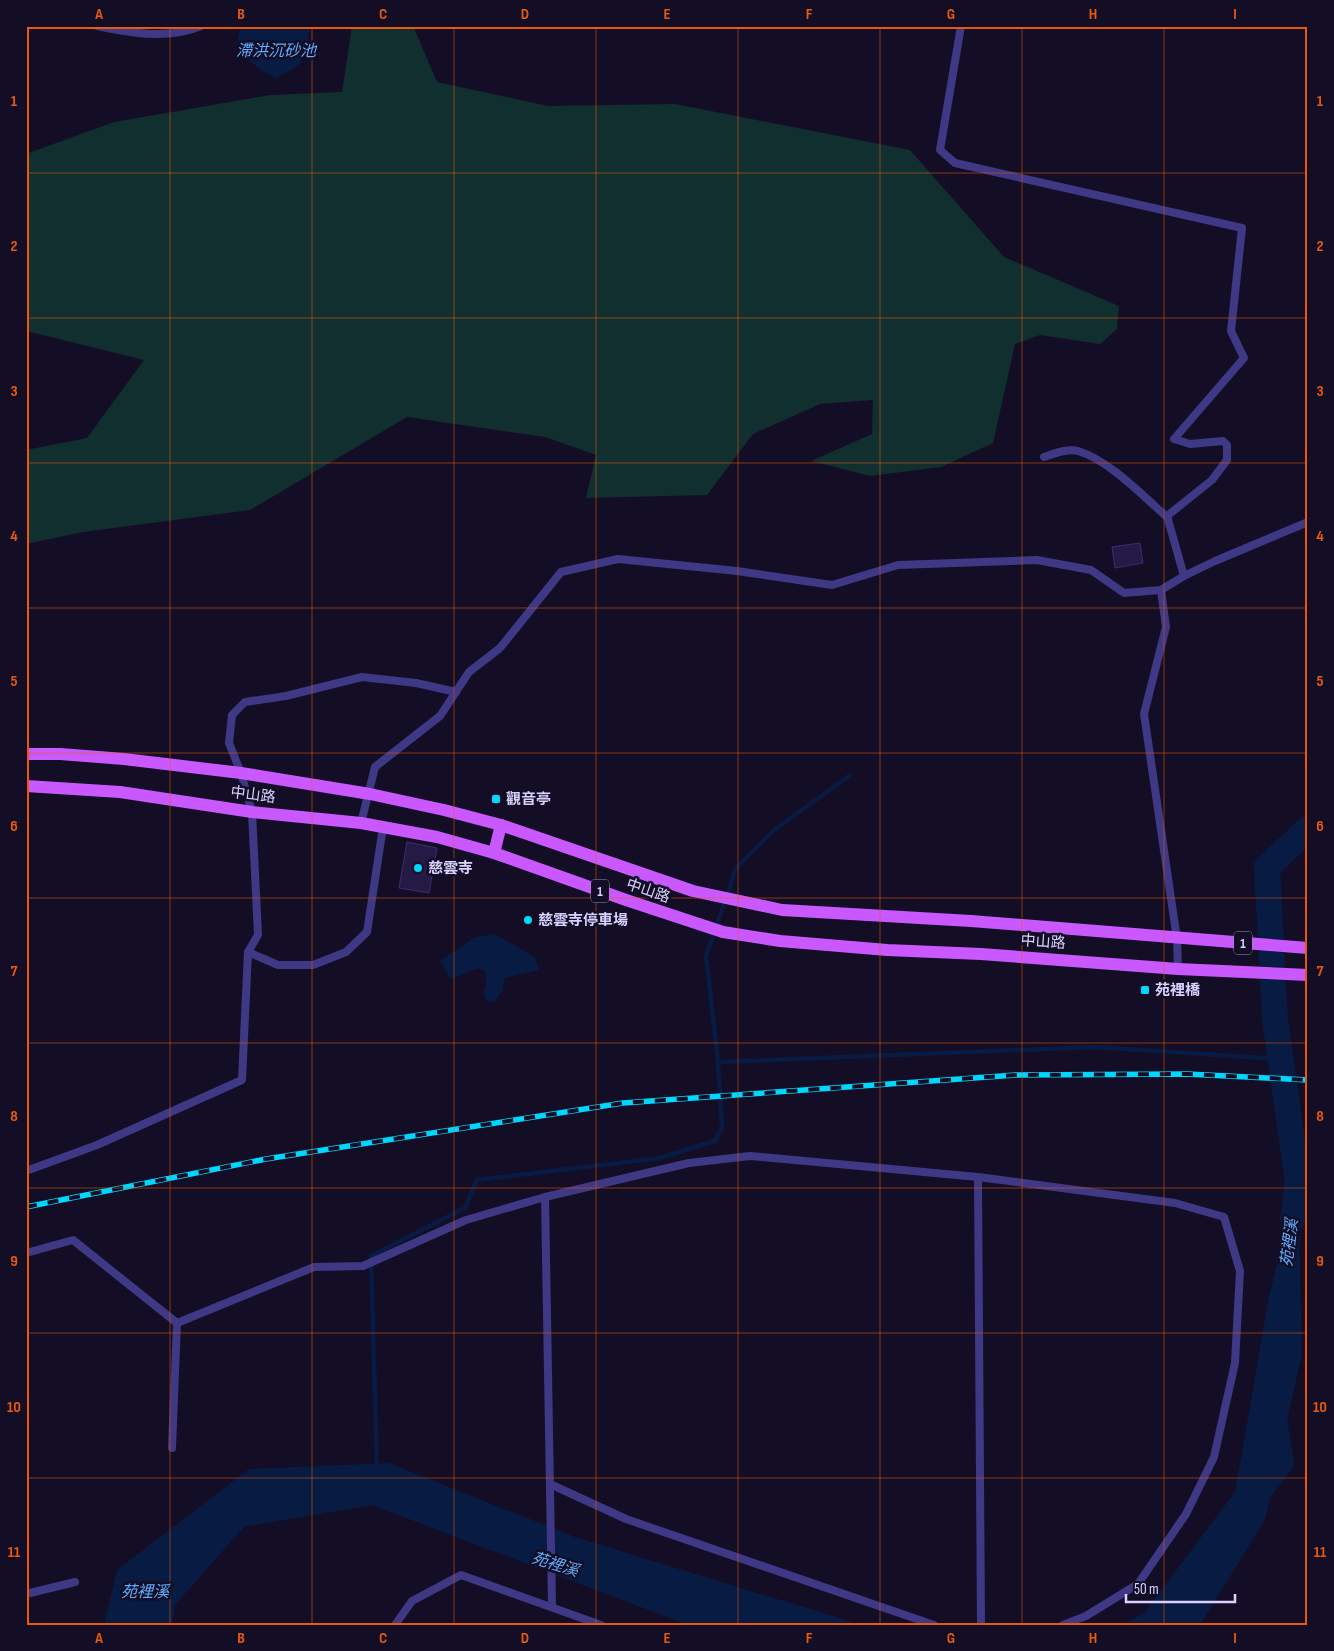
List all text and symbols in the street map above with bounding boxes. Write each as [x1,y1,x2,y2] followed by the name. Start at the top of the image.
[94,5,103,24] text: A
[237,5,245,24] text: B
[379,5,387,24] text: C
[521,5,529,24] text: D
[664,5,671,24] text: E
[806,5,813,24] text: F
[947,5,955,24] text: G
[1089,5,1097,24] text: H
[1233,5,1237,24] text: I
[236,42,318,61] water label: 滯洪沉砂池
[11,92,18,111] text: 1
[1317,92,1324,111] text: 1
[10,237,18,256] text: 2
[1316,237,1324,256] text: 2
[10,382,18,401] text: 3
[1316,382,1324,401] text: 3
[10,527,18,546] text: 4
[1316,527,1324,546] text: 4
[10,672,18,691] text: 5
[1316,672,1324,691] text: 5
[230,783,276,807] street label: 中山路
[506,790,551,809] place label: 觀音亭
[490,793,502,805] marker: 觀音亭
[10,817,18,836] text: 6
[1316,817,1324,836] text: 6
[428,859,473,878] place label: 慈雲寺
[412,862,424,874] marker: 慈雲寺
[624,875,672,907] street label: 中山路
[591,879,609,902] road number: 1
[538,911,628,930] place label: 慈雲寺停車場
[522,914,534,926] marker: 慈雲寺停車場
[1020,931,1066,953] street label: 中山路
[1234,931,1252,954] road number: 1
[11,962,18,981] text: 7
[1317,962,1324,981] text: 7
[1155,981,1201,1000] place label: 苑裡橋
[1139,984,1151,996] marker: 苑裡橋
[10,1107,18,1126] text: 8
[1316,1107,1324,1126] text: 8
[1278,1216,1303,1268] water label: 苑裡溪
[10,1252,18,1271] text: 9
[1316,1252,1324,1271] text: 9
[7,1398,21,1417] text: 10
[1313,1398,1327,1417] text: 10
[8,1543,21,1562] text: 11
[1314,1543,1327,1562] text: 11
[529,1549,583,1582] water label: 苑裡溪
[1126,1571,1235,1603] scale bar
[1134,1580,1159,1599] text: 50 m
[121,1583,171,1602] water label: 苑裡溪
[94,1629,103,1648] text: A
[237,1629,245,1648] text: B
[379,1629,387,1648] text: C
[521,1629,529,1648] text: D
[664,1629,671,1648] text: E
[806,1629,813,1648] text: F
[947,1629,955,1648] text: G
[1089,1629,1097,1648] text: H
[1233,1629,1237,1648] text: I

